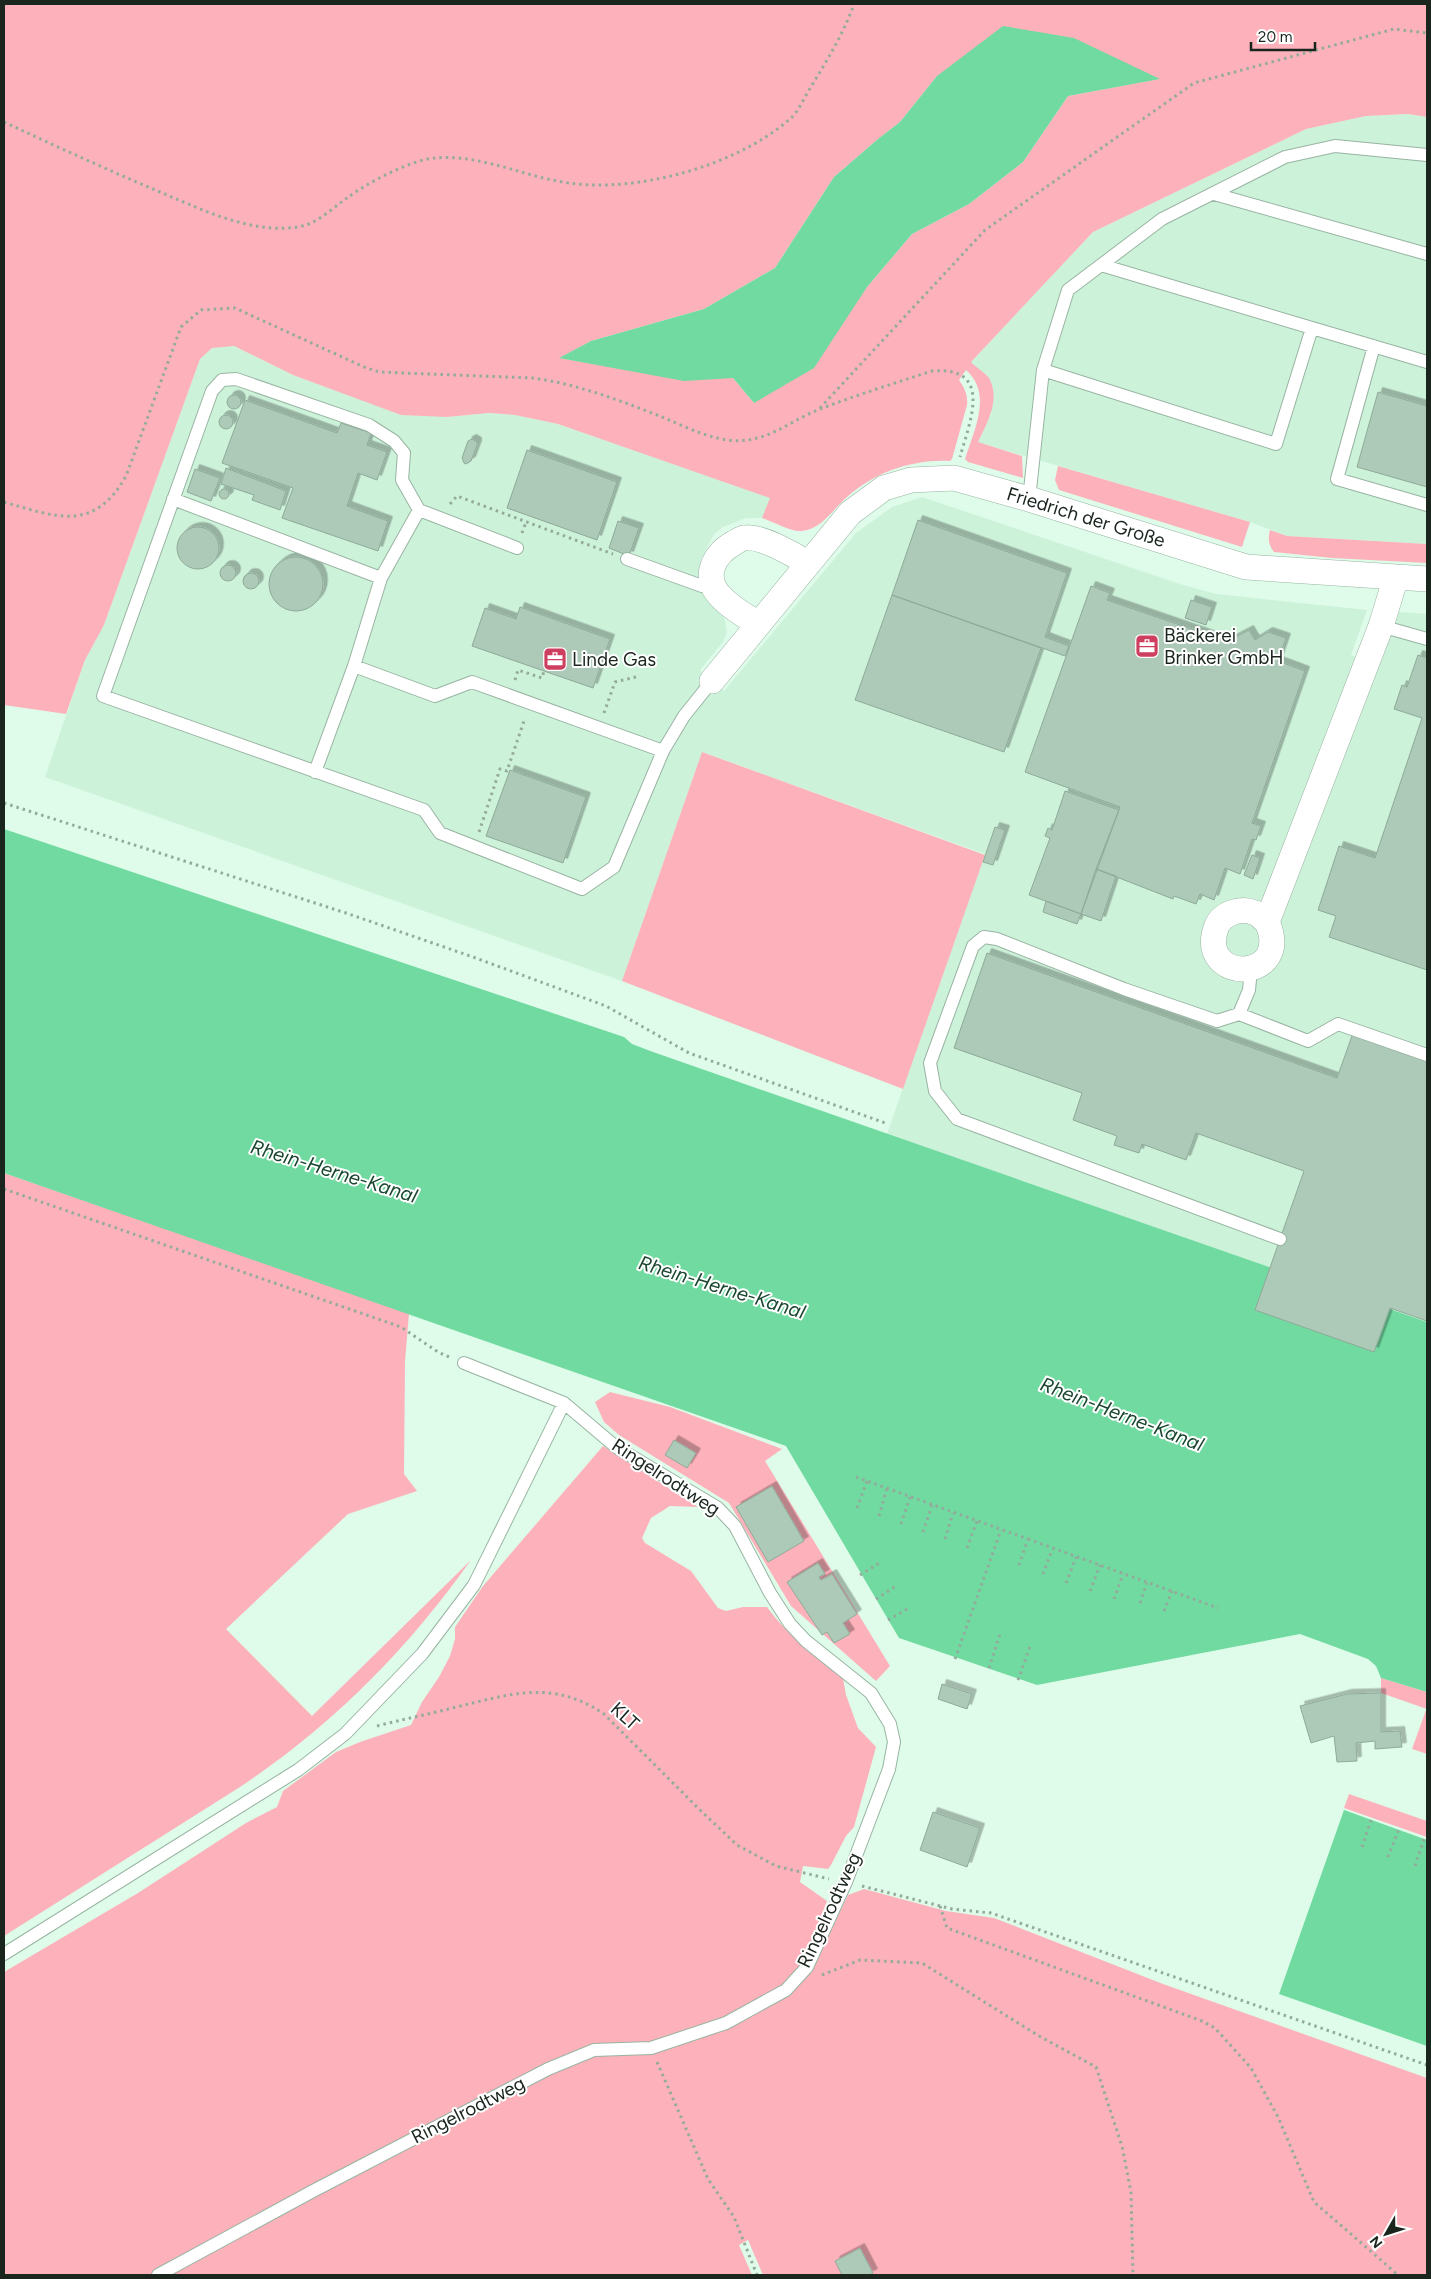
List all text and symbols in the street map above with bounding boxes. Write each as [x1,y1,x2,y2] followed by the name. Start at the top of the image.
[1251,20,1315,52] scale bar
[1258,28,1292,46] text: 20 m
[1004,482,1168,552] street label: Friedrich der Große
[1164,624,1284,669] place label: Bäckerei Brinker GmbH
[1134,633,1160,659] office icon: Bäckerei Brinker GmbH
[542,646,568,672] office icon: Linde Gas
[572,648,656,671] place label: Linde Gas
[248,1134,421,1208] water label: Rhein-Herne-Kanal
[636,1250,809,1324] water label: Rhein-Herne-Kanal
[1037,1372,1208,1456] water label: Rhein-Herne-Kanal
[607,1433,725,1521] street label: Ringelrodtweg
[606,1697,644,1735] street label: KLT
[792,1849,866,1971] street label: Ringelrodtweg
[407,2071,529,2149] street label: Ringelrodtweg
[1361,2209,1411,2259] north arrow
[1366,2232,1386,2251] text: N

